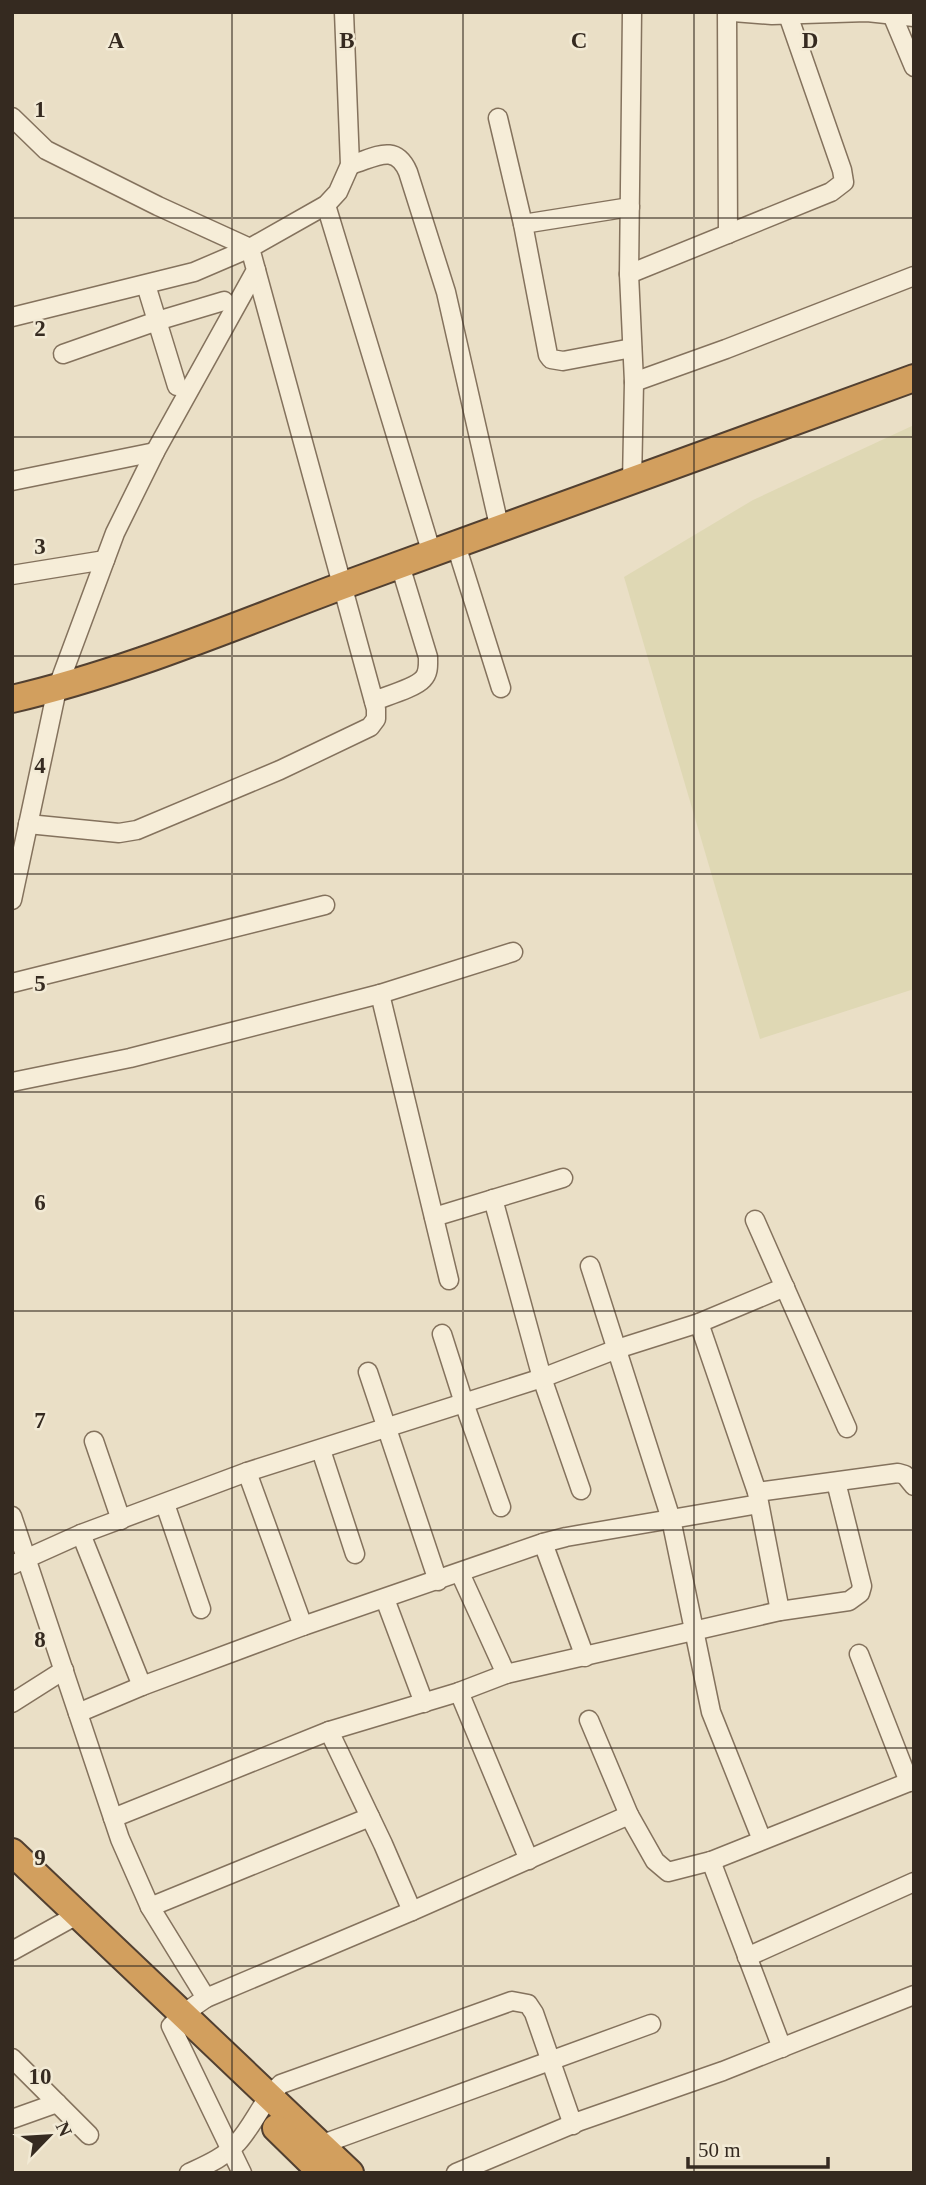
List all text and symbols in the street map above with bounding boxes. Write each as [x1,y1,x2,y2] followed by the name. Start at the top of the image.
[108,28,125,53] text: A
[339,28,355,53] text: B
[571,28,587,53] text: C
[802,28,818,53] text: D
[34,97,46,122] text: 1
[34,316,46,341] text: 2
[34,534,46,559] text: 3
[34,753,46,778] text: 4
[34,971,46,996] text: 5
[34,1190,46,1215] text: 6
[34,1408,46,1433] text: 7
[34,1627,46,1652] text: 8
[34,1845,46,1870] text: 9
[29,2064,52,2089] text: 10
[14,2101,84,2171] north arrow
[52,2118,76,2140] text: N
[688,2126,828,2170] scale bar
[698,2138,741,2162] text: 50 m

